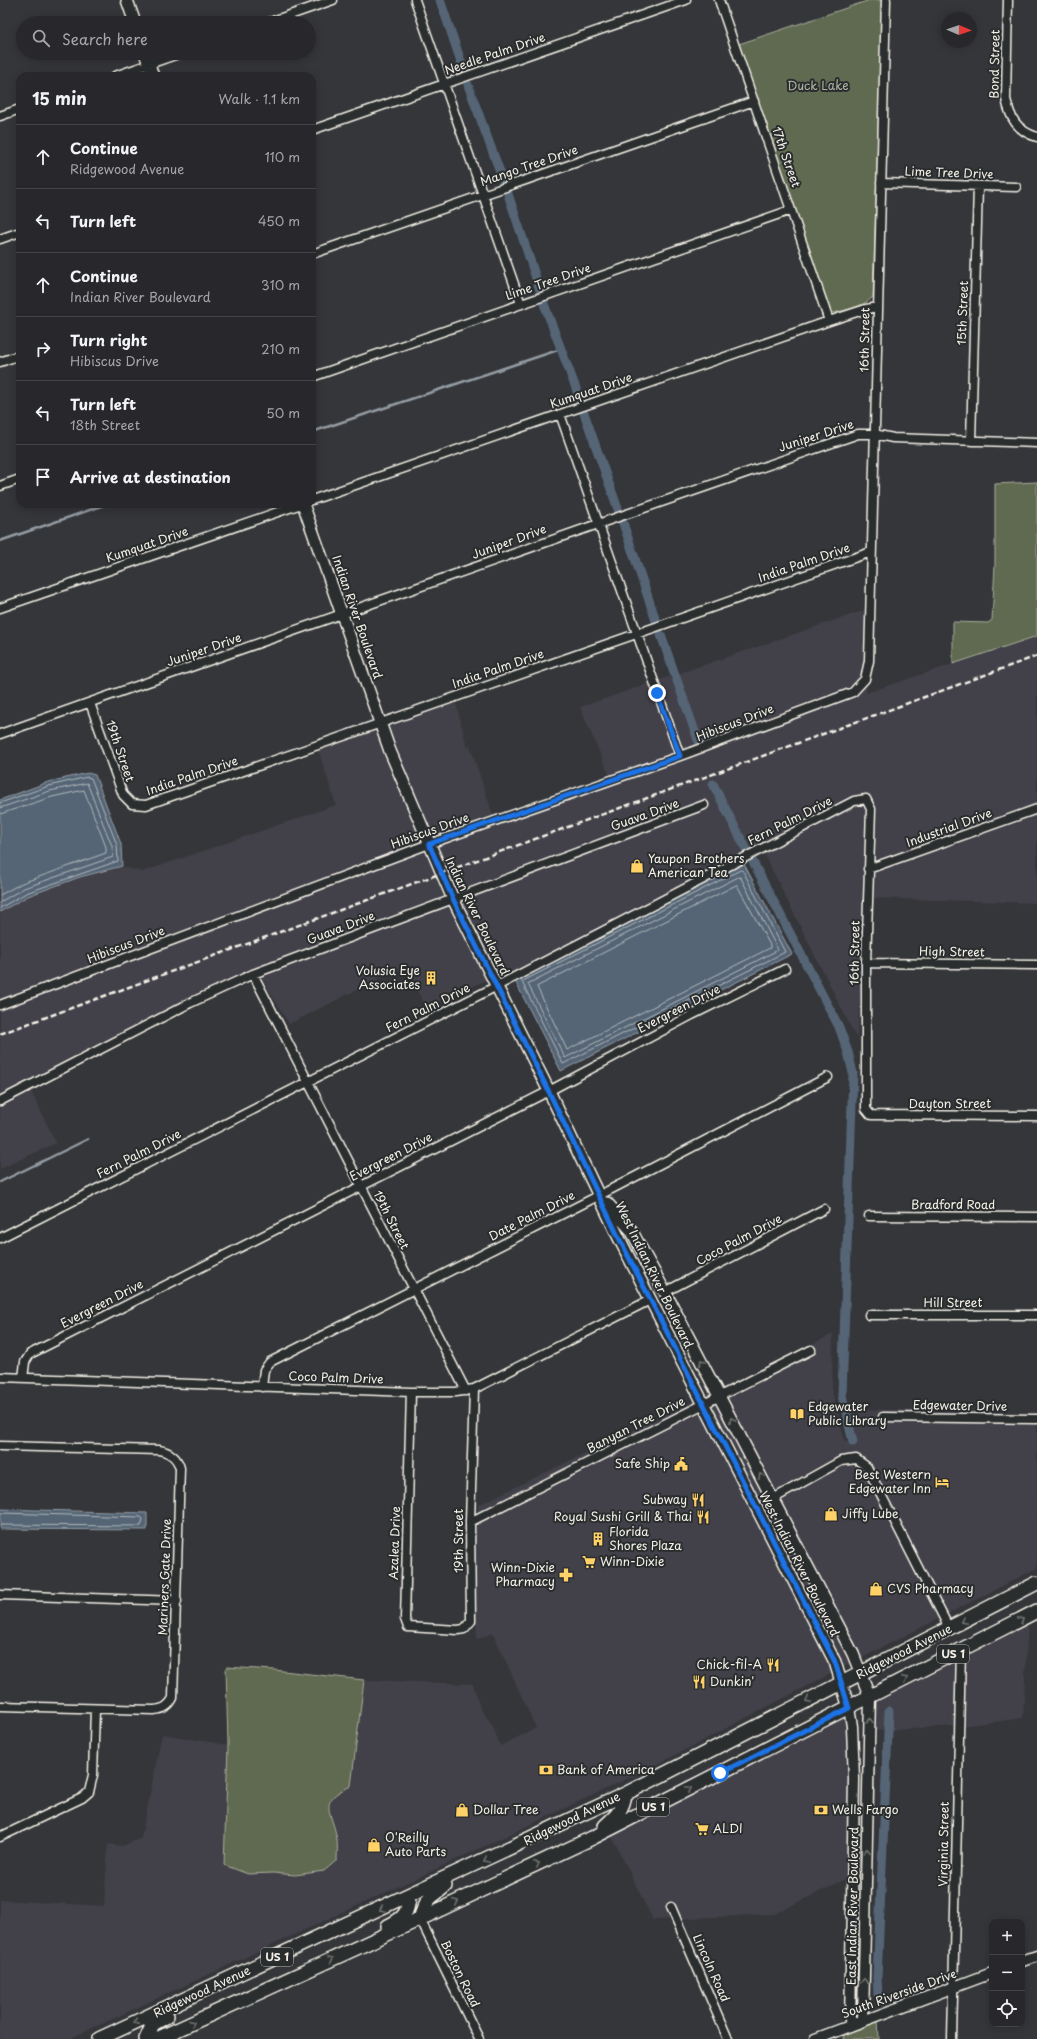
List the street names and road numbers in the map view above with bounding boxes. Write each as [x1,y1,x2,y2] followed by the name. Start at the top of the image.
[442,27,548,79] street label: Needle Palm Drive
[984,29,1004,99] street label: Bond Street
[768,124,806,190] street label: 17th Street
[477,140,580,190] street label: Mango Tree Drive
[904,161,994,183] street label: Lime Tree Drive
[503,258,593,304] street label: Lime Tree Drive
[952,280,972,346] street label: 15th Street
[854,307,874,373] street label: 16th Street
[547,368,634,413] street label: Kumquat Drive
[776,414,856,456] street label: Juniper Drive
[469,519,549,563] street label: Juniper Drive
[103,522,190,567] street label: Kumquat Drive
[755,538,852,586] street label: India Palm Drive
[328,552,388,682] street label: Indian River Boulevard
[164,628,244,670] street label: Juniper Drive
[449,644,546,692] street label: India Palm Drive
[693,699,776,745] street label: Hibiscus Drive
[102,717,140,784] street label: 19th Street
[143,751,240,799] street label: India Palm Drive
[744,791,835,849] street label: Fern Palm Drive
[608,793,682,835] street label: Guava Drive
[903,803,994,851] street label: Industrial Drive
[388,808,471,853] street label: Hibiscus Drive
[441,853,515,978] street label: Indian River Boulevard
[304,906,378,948] street label: Guava Drive
[844,920,864,986] street label: 16th Street
[84,921,167,967] street label: Hibiscus Drive
[919,941,985,961] street label: High Street
[382,978,473,1036] street label: Fern Palm Drive
[634,979,723,1037] street label: Evergreen Drive
[909,1094,991,1112] street label: Dayton Street
[93,1124,184,1182] street label: Fern Palm Drive
[346,1127,435,1185] street label: Evergreen Drive
[485,1186,578,1245] street label: Date Palm Drive
[369,1187,415,1252] street label: 19th Street
[911,1195,995,1213] street label: Bradford Road
[611,1198,699,1352] street label: West Indian River Boulevard
[692,1209,785,1269] street label: Coco Palm Drive
[57,1274,146,1332] street label: Evergreen Drive
[924,1293,983,1311] street label: Hill Street
[288,1366,384,1388] street label: Coco Palm Drive
[583,1391,688,1457] street label: Banyan Tree Drive
[913,1395,1007,1415] street label: Edgewater Drive
[755,1488,845,1640] street label: West Indian River Boulevard
[384,1506,404,1580] street label: Azalea Drive
[449,1509,467,1573] street label: 19th Street
[153,1518,175,1636] street label: Mariners Gate Drive
[852,1619,955,1683] street label: Ridgewood Avenue
[937,1645,969,1663] road number: US 1
[520,1787,623,1849] street label: Ridgewood Avenue
[637,1798,669,1816] road number: US 1
[933,1801,953,1887] street label: Virginia Street
[842,1826,862,1985] street label: East Indian River Boulevard
[689,1931,735,2004] street label: Lincoln Road
[437,1937,485,2010] street label: Boston Road
[261,1948,293,1966] road number: US 1
[150,1960,254,2022] street label: Ridgewood Avenue
[839,1964,959,2022] street label: South Riverside Drive

